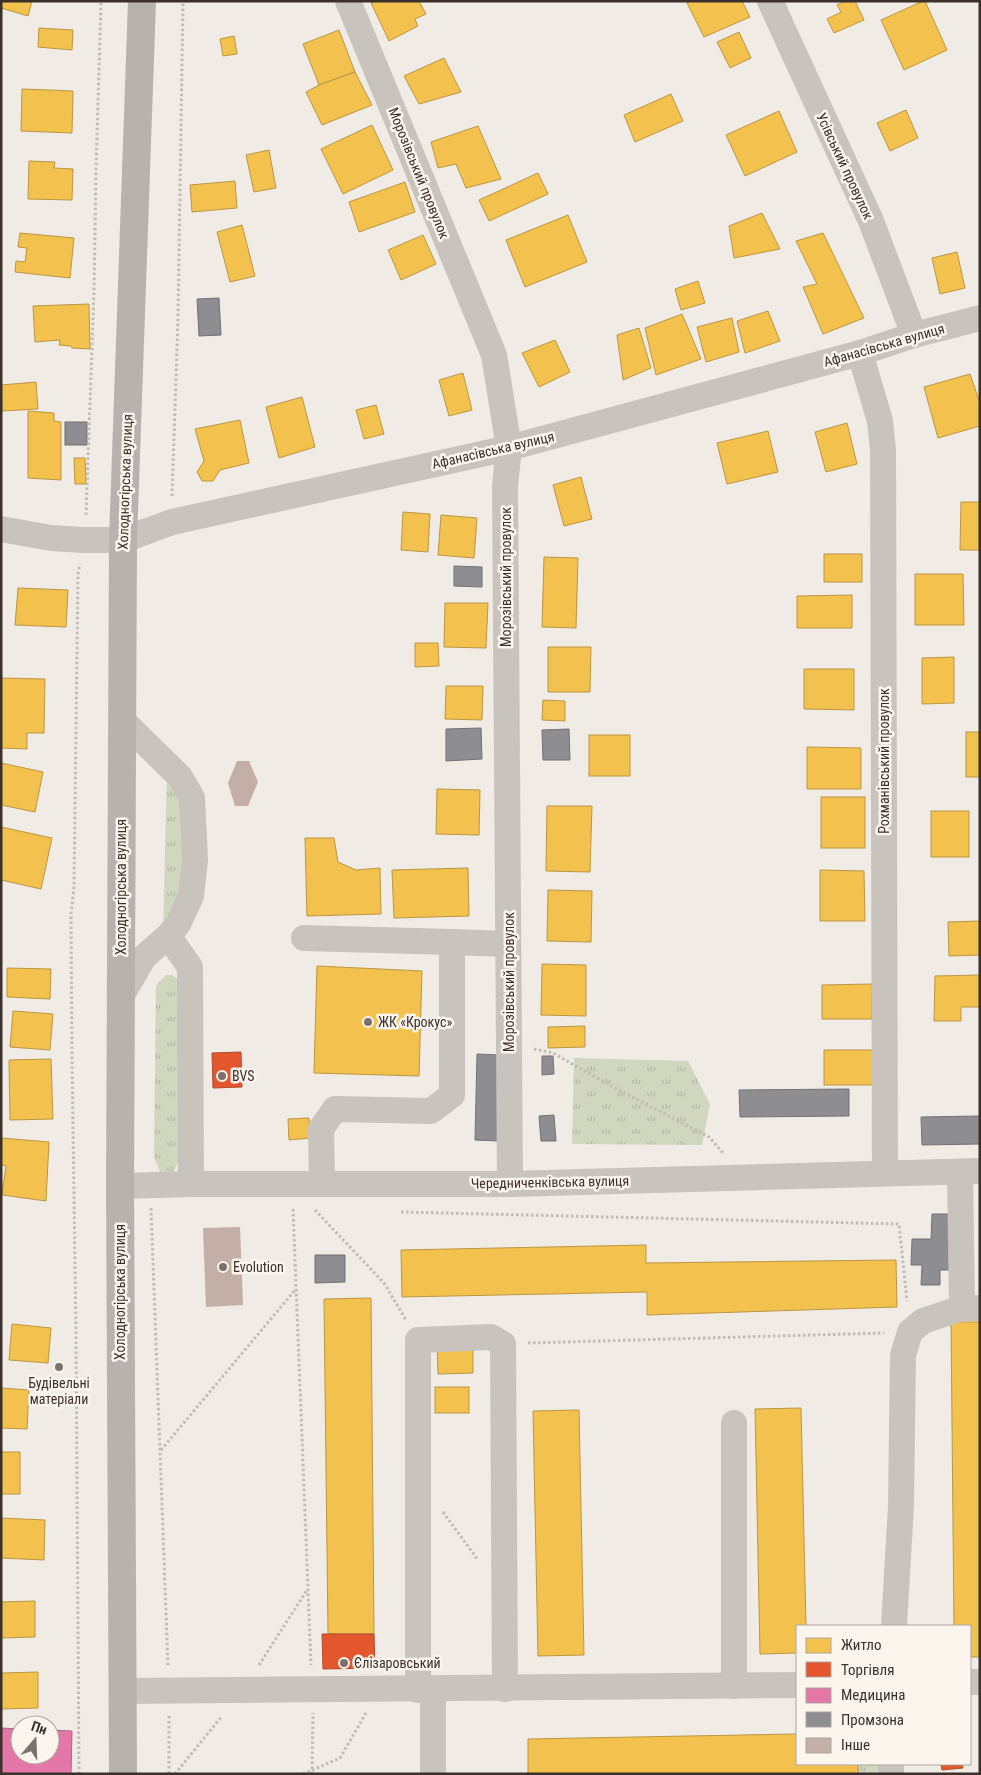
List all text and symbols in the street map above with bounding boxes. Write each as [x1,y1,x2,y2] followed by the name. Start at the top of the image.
[385,105,453,241] street label: Морозівський провулок
[813,110,877,222] street label: Усівський провулок
[822,320,946,370] street label: Афанасівська вулиця
[115,414,135,550] street label: Холодногірська вулиця
[430,428,556,472] street label: Афанасівська вулиця
[498,507,514,647] street label: Морозівський провулок
[876,688,892,834] street label: Рохманівський провулок
[113,819,129,955] street label: Холодногірська вулиця
[501,912,517,1052] street label: Морозівський провулок
[378,1014,453,1030] place label: ЖК «Крокус»
[362,1016,374,1028] marker: ЖК «Крокус»
[232,1068,255,1084] place label: BVS
[216,1070,228,1082] marker: BVS
[471,1173,629,1191] street label: Чередниченківська вулиця
[112,1224,128,1360] street label: Холодногірська вулиця
[233,1259,284,1275] place label: Evolution
[217,1261,229,1273] marker: Evolution
[53,1361,65,1373] marker: Будівельні матеріали
[28,1375,90,1407] place label: Будівельні матеріали
[796,1625,971,1765] legend
[841,1636,881,1654] text: Житло
[354,1655,441,1671] place label: Єлізаровський
[338,1657,350,1669] marker: Єлізаровський
[841,1661,894,1679] text: Торгівля
[841,1686,905,1704] text: Медицина
[841,1711,904,1729] text: Промзона
[10,1715,60,1765] north arrow
[29,1718,49,1738] text: Пн
[841,1736,870,1754] text: Інше

